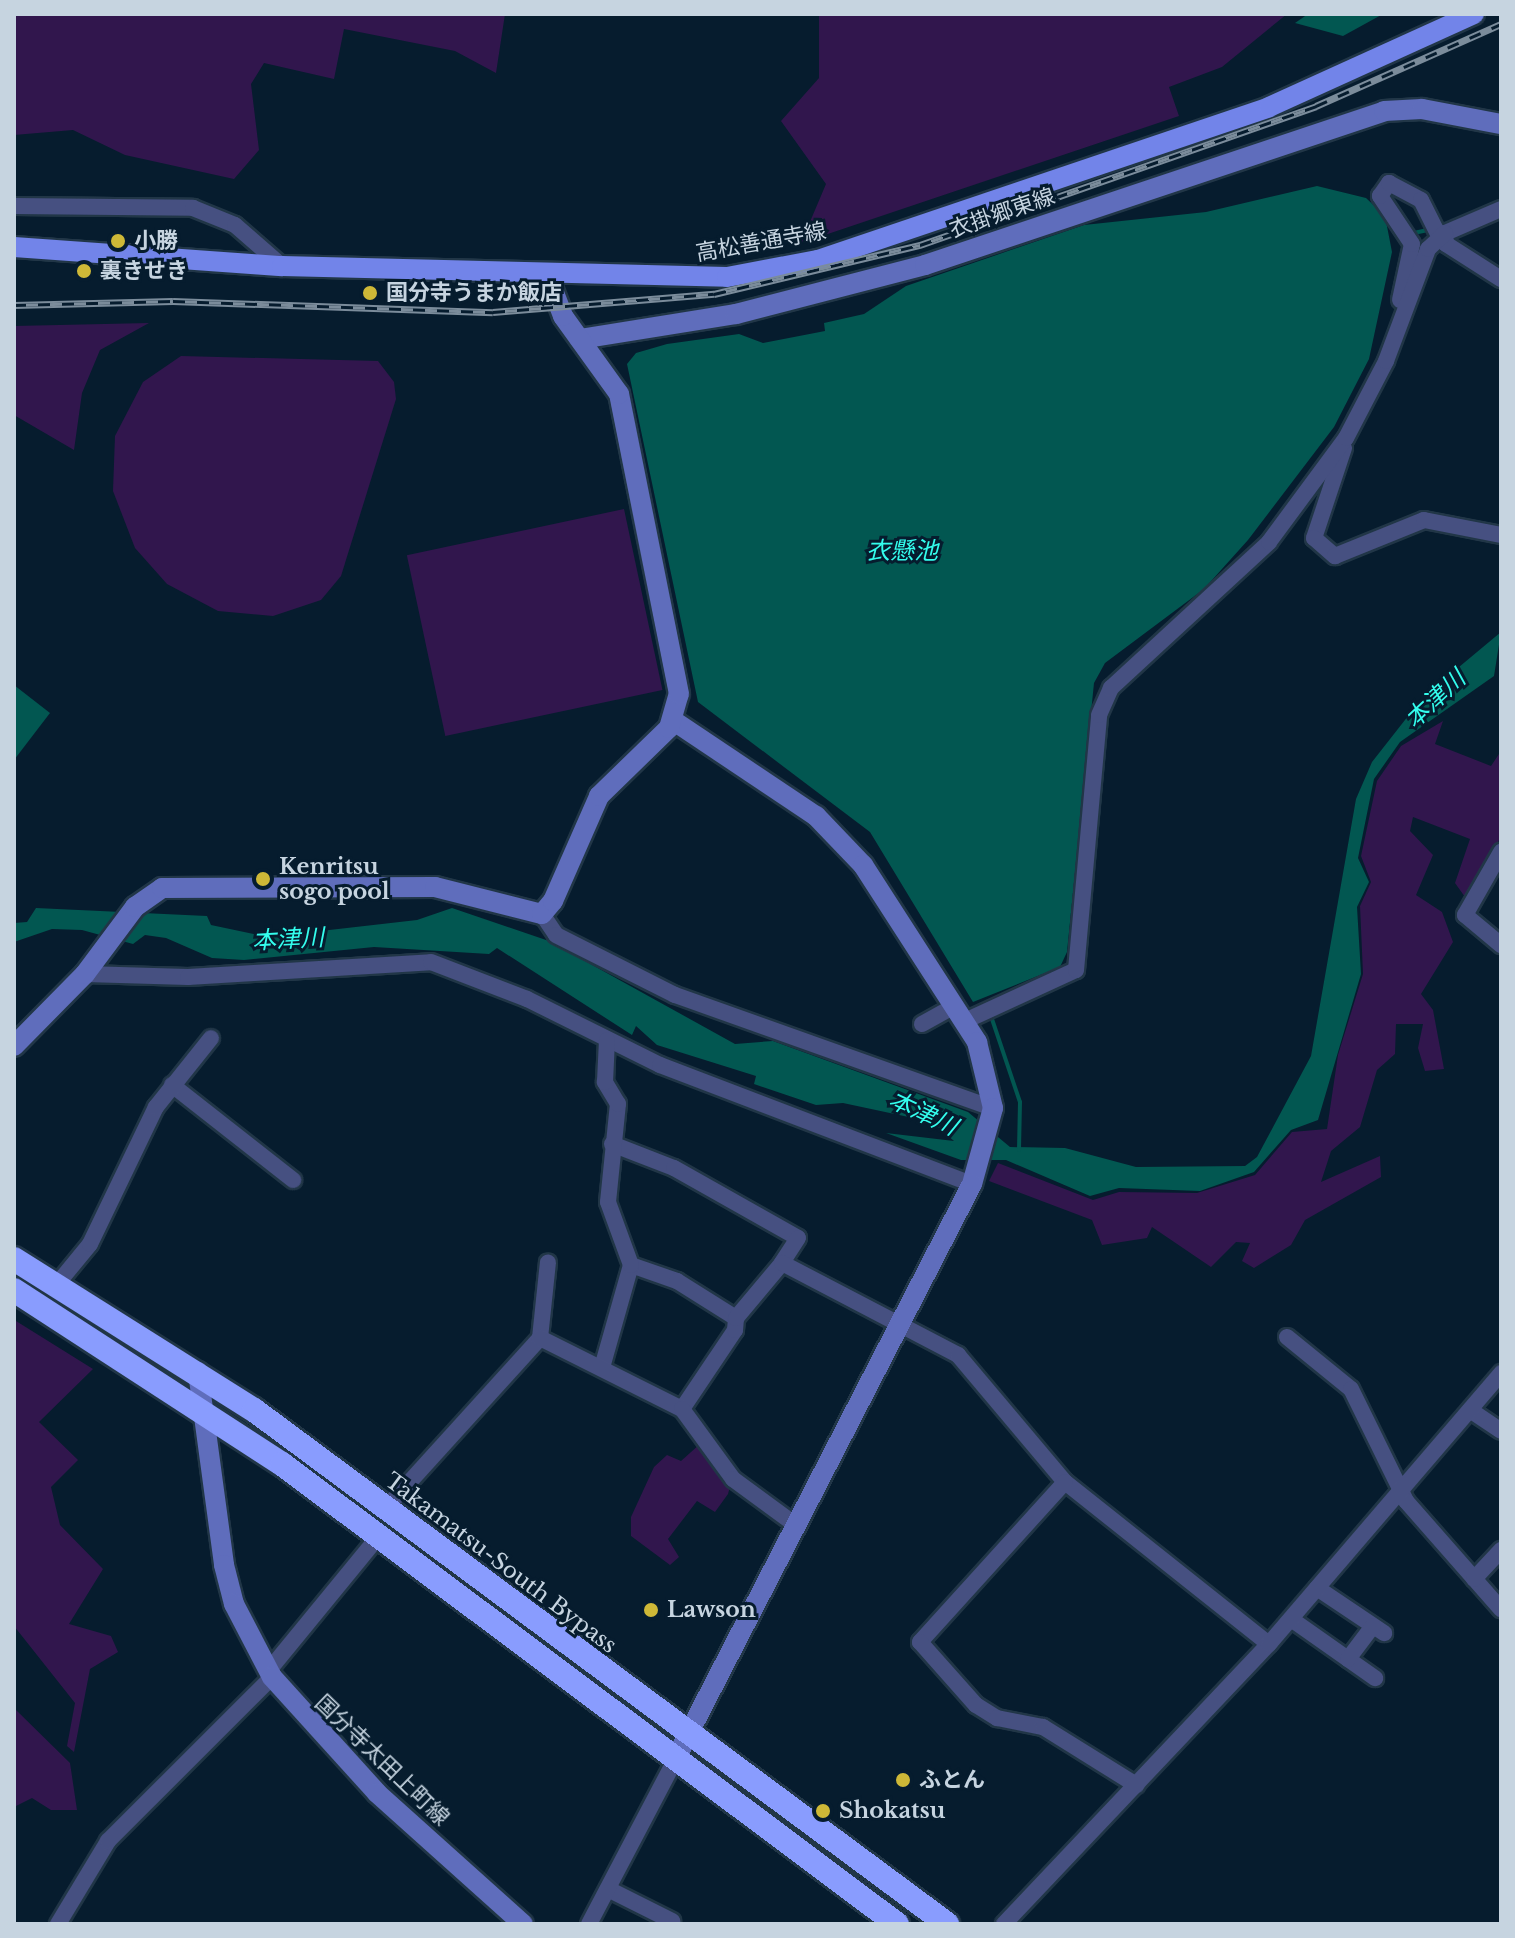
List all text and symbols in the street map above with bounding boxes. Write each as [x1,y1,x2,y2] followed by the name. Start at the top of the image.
[946,183,1058,243] street label: 衣掛郷東線
[694,218,828,266] street label: 高松善通寺線
[134,228,178,254] place label: 小勝
[109,232,127,250] marker: 小勝
[100,258,188,284] place label: 裏きせき
[75,262,93,280] marker: 裏きせき
[386,280,562,306] place label: 国分寺うまか飯店
[361,284,379,302] marker: 国分寺うまか飯店
[866,537,938,565] water label: 衣懸池
[1399,664,1471,734] water label: 本津川
[279,853,390,904] place label: Kenritsu sogo pool
[254,870,272,888] marker: Kenritsu sogo pool
[251,923,325,955] water label: 本津川
[884,1085,962,1141] water label: 本津川
[380,1467,622,1659] street label: Takamatsu-South Bypass
[667,1597,756,1623] place label: Lawson
[642,1601,660,1619] marker: Lawson
[310,1689,454,1831] street label: 国分寺太田上町線
[919,1767,985,1793] place label: ふとん
[894,1771,912,1789] marker: ふとん
[839,1798,945,1824] place label: Shokatsu
[814,1802,832,1820] marker: Shokatsu

